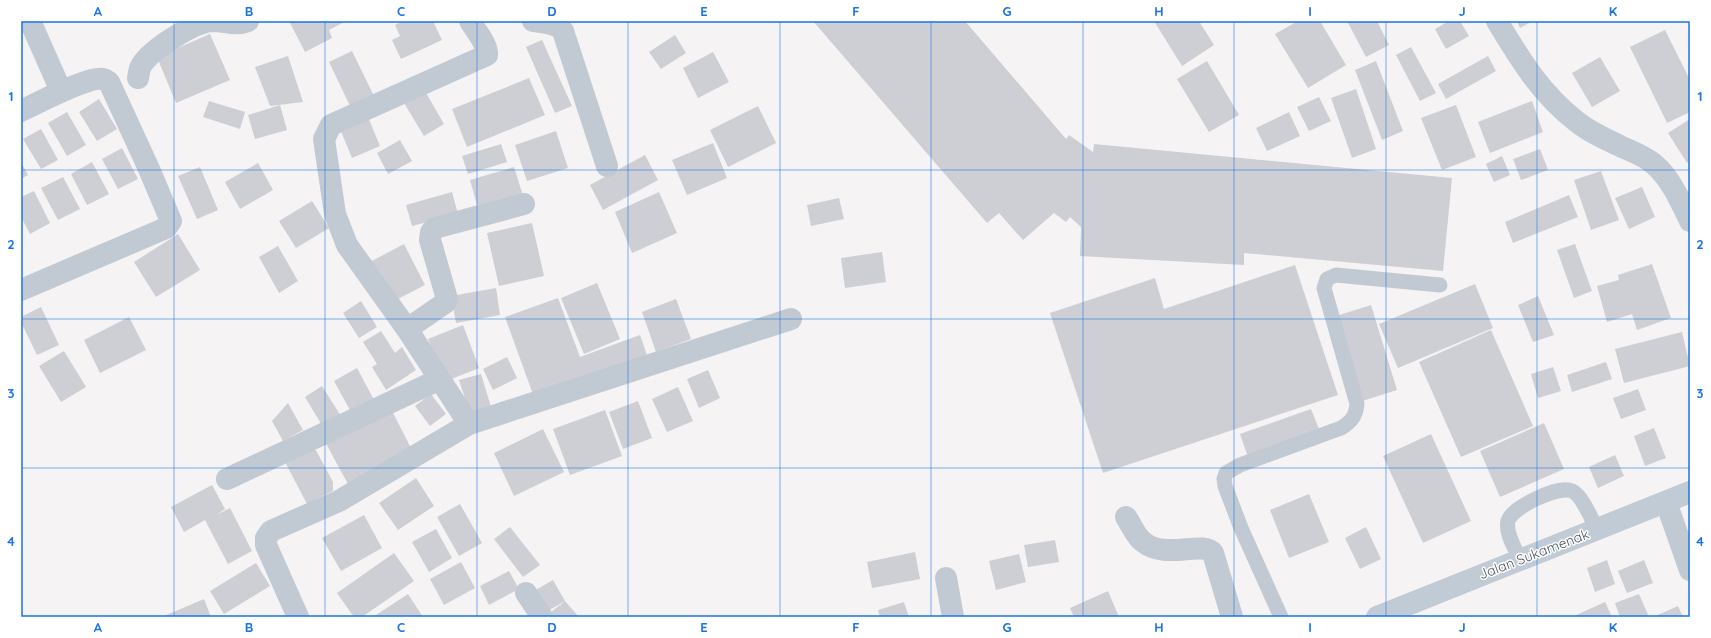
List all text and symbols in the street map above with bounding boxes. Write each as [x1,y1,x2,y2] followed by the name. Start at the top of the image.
[94,3,103,19] text: A
[245,3,253,19] text: B
[397,3,405,19] text: C
[547,3,557,19] text: D
[700,3,708,19] text: E
[852,3,860,19] text: F
[1002,3,1012,19] text: G
[1154,3,1164,19] text: H
[1308,3,1312,19] text: I
[1458,3,1466,19] text: J
[1609,3,1618,19] text: K
[8,88,14,104] text: 1
[1697,88,1703,104] text: 1
[7,236,15,252] text: 2
[1696,236,1704,252] text: 2
[8,385,15,401] text: 3
[1697,385,1704,401] text: 3
[1476,525,1592,583] street label: Jalan Sukamenak
[7,533,15,549] text: 4
[1696,533,1704,549] text: 4
[94,619,103,635] text: A
[245,619,253,635] text: B
[397,619,405,635] text: C
[547,619,557,635] text: D
[700,619,708,635] text: E
[852,619,860,635] text: F
[1002,619,1012,635] text: G
[1154,619,1164,635] text: H
[1308,619,1312,635] text: I
[1458,619,1466,635] text: J
[1609,619,1618,635] text: K

